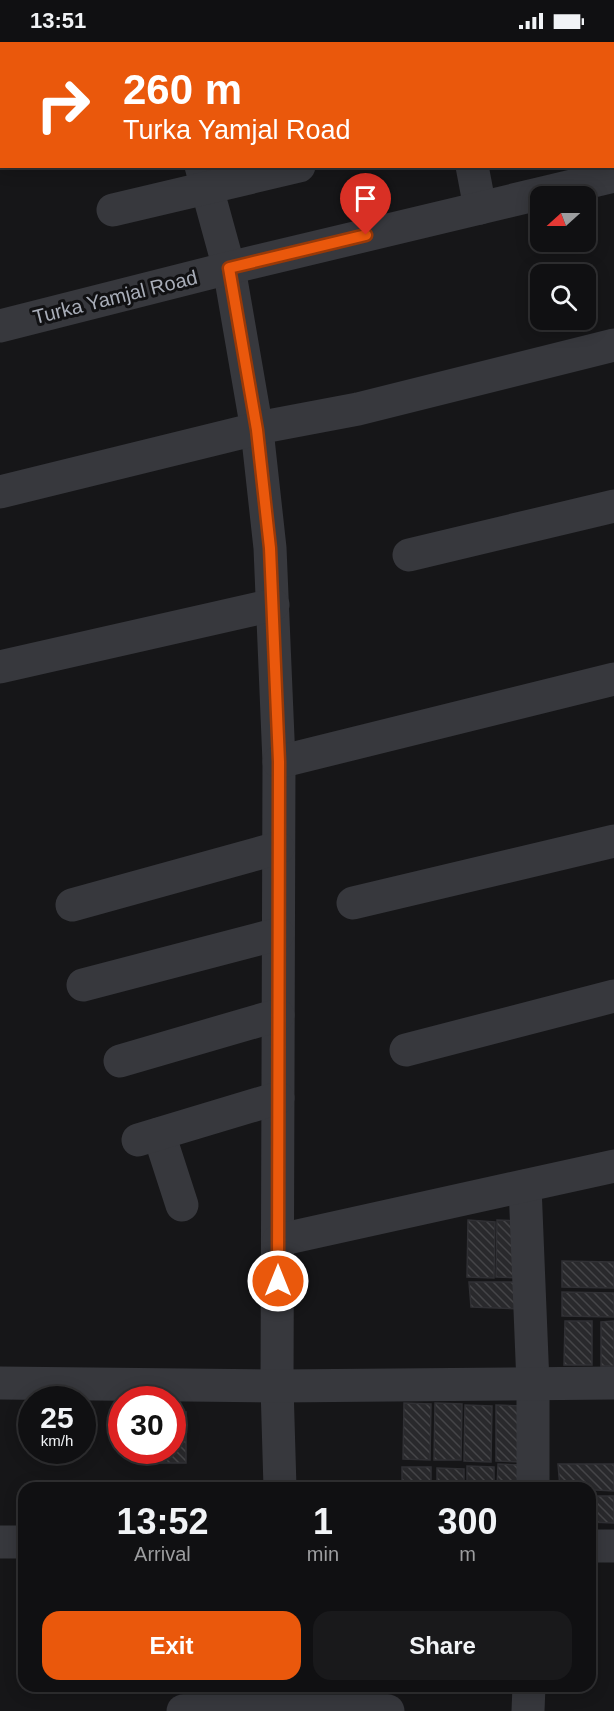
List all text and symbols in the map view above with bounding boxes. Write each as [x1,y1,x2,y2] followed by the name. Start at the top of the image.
[30,8,86,33] text: 13:51
[24,66,102,144] icon: right
[123,66,242,113] text: 260 m
[123,115,351,145] text: Turka Yamjal Road
[340,173,391,235] pin
[349,182,382,215] icon: arrive
[530,186,596,252] north arrow
[530,186,596,330] map controls
[530,264,596,330] button: search
[31,266,199,328] street label: Turka Yamjal Road
[246,1249,310,1313] position arrow
[108,1386,186,1464] speed limit sign: 30
[40,1401,74,1434] text: 25
[41,1432,73,1449] text: km/h
[116,1501,208,1542] text: 13:52
[313,1501,333,1542] text: 1
[437,1501,498,1542] text: 300
[134,1543,191,1565] text: Arrival
[307,1543,339,1565] text: min
[459,1543,476,1565] text: m
[42,1611,301,1680] button: Exit
[313,1611,572,1680] button: Share

